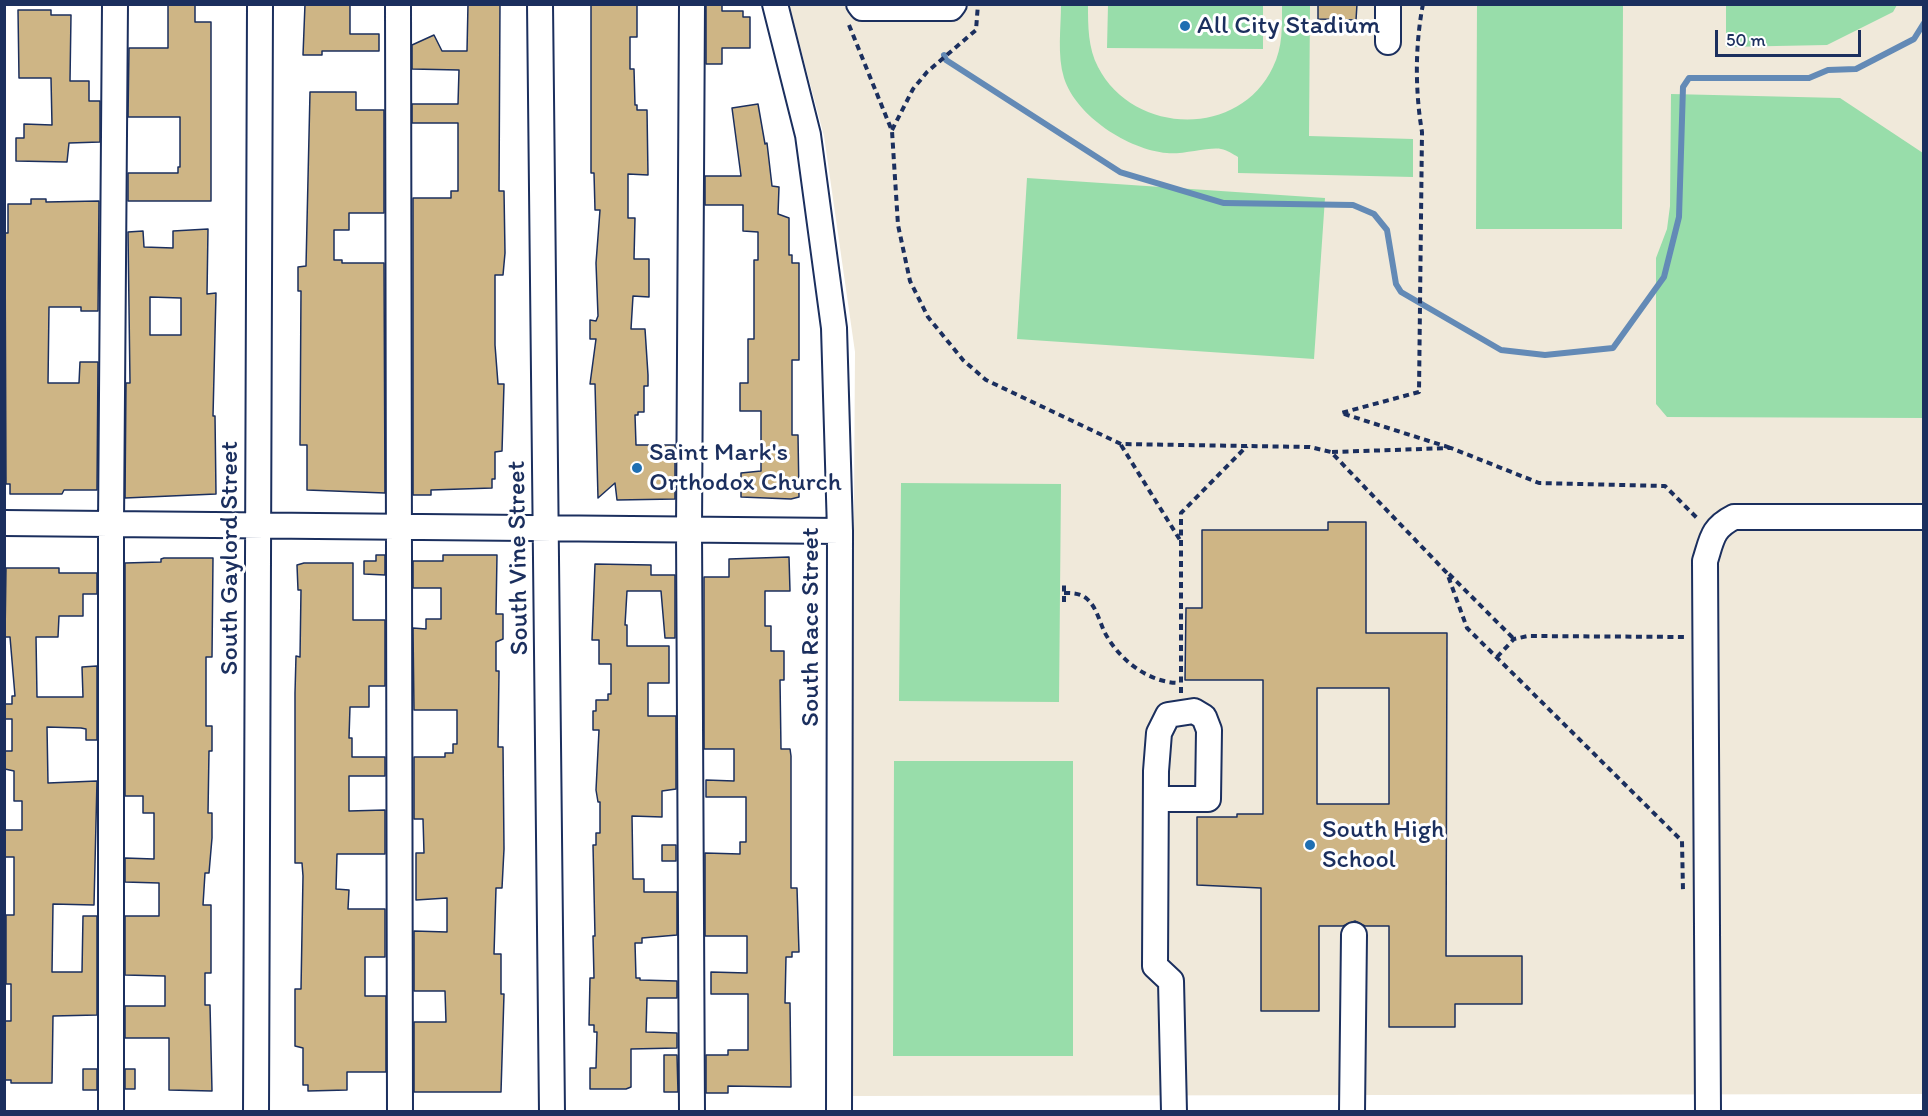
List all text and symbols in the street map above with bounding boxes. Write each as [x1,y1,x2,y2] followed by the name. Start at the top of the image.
[1197,10,1380,42] place label: All City Stadium
[1718,18,1864,56] scale bar
[1178,19,1192,33] marker: All City Stadium
[1726,29,1766,51] text: 50 m
[649,437,842,498] place label: Saint Mark's Orthodox Church
[214,441,246,675] street label: South Gaylord Street
[502,460,536,656] street label: South Vine Street
[630,461,644,475] marker: Saint Mark's Orthodox Church
[795,527,827,727] street label: South Race Street
[1322,814,1444,876] place label: South High School
[1303,838,1317,852] marker: South High School

